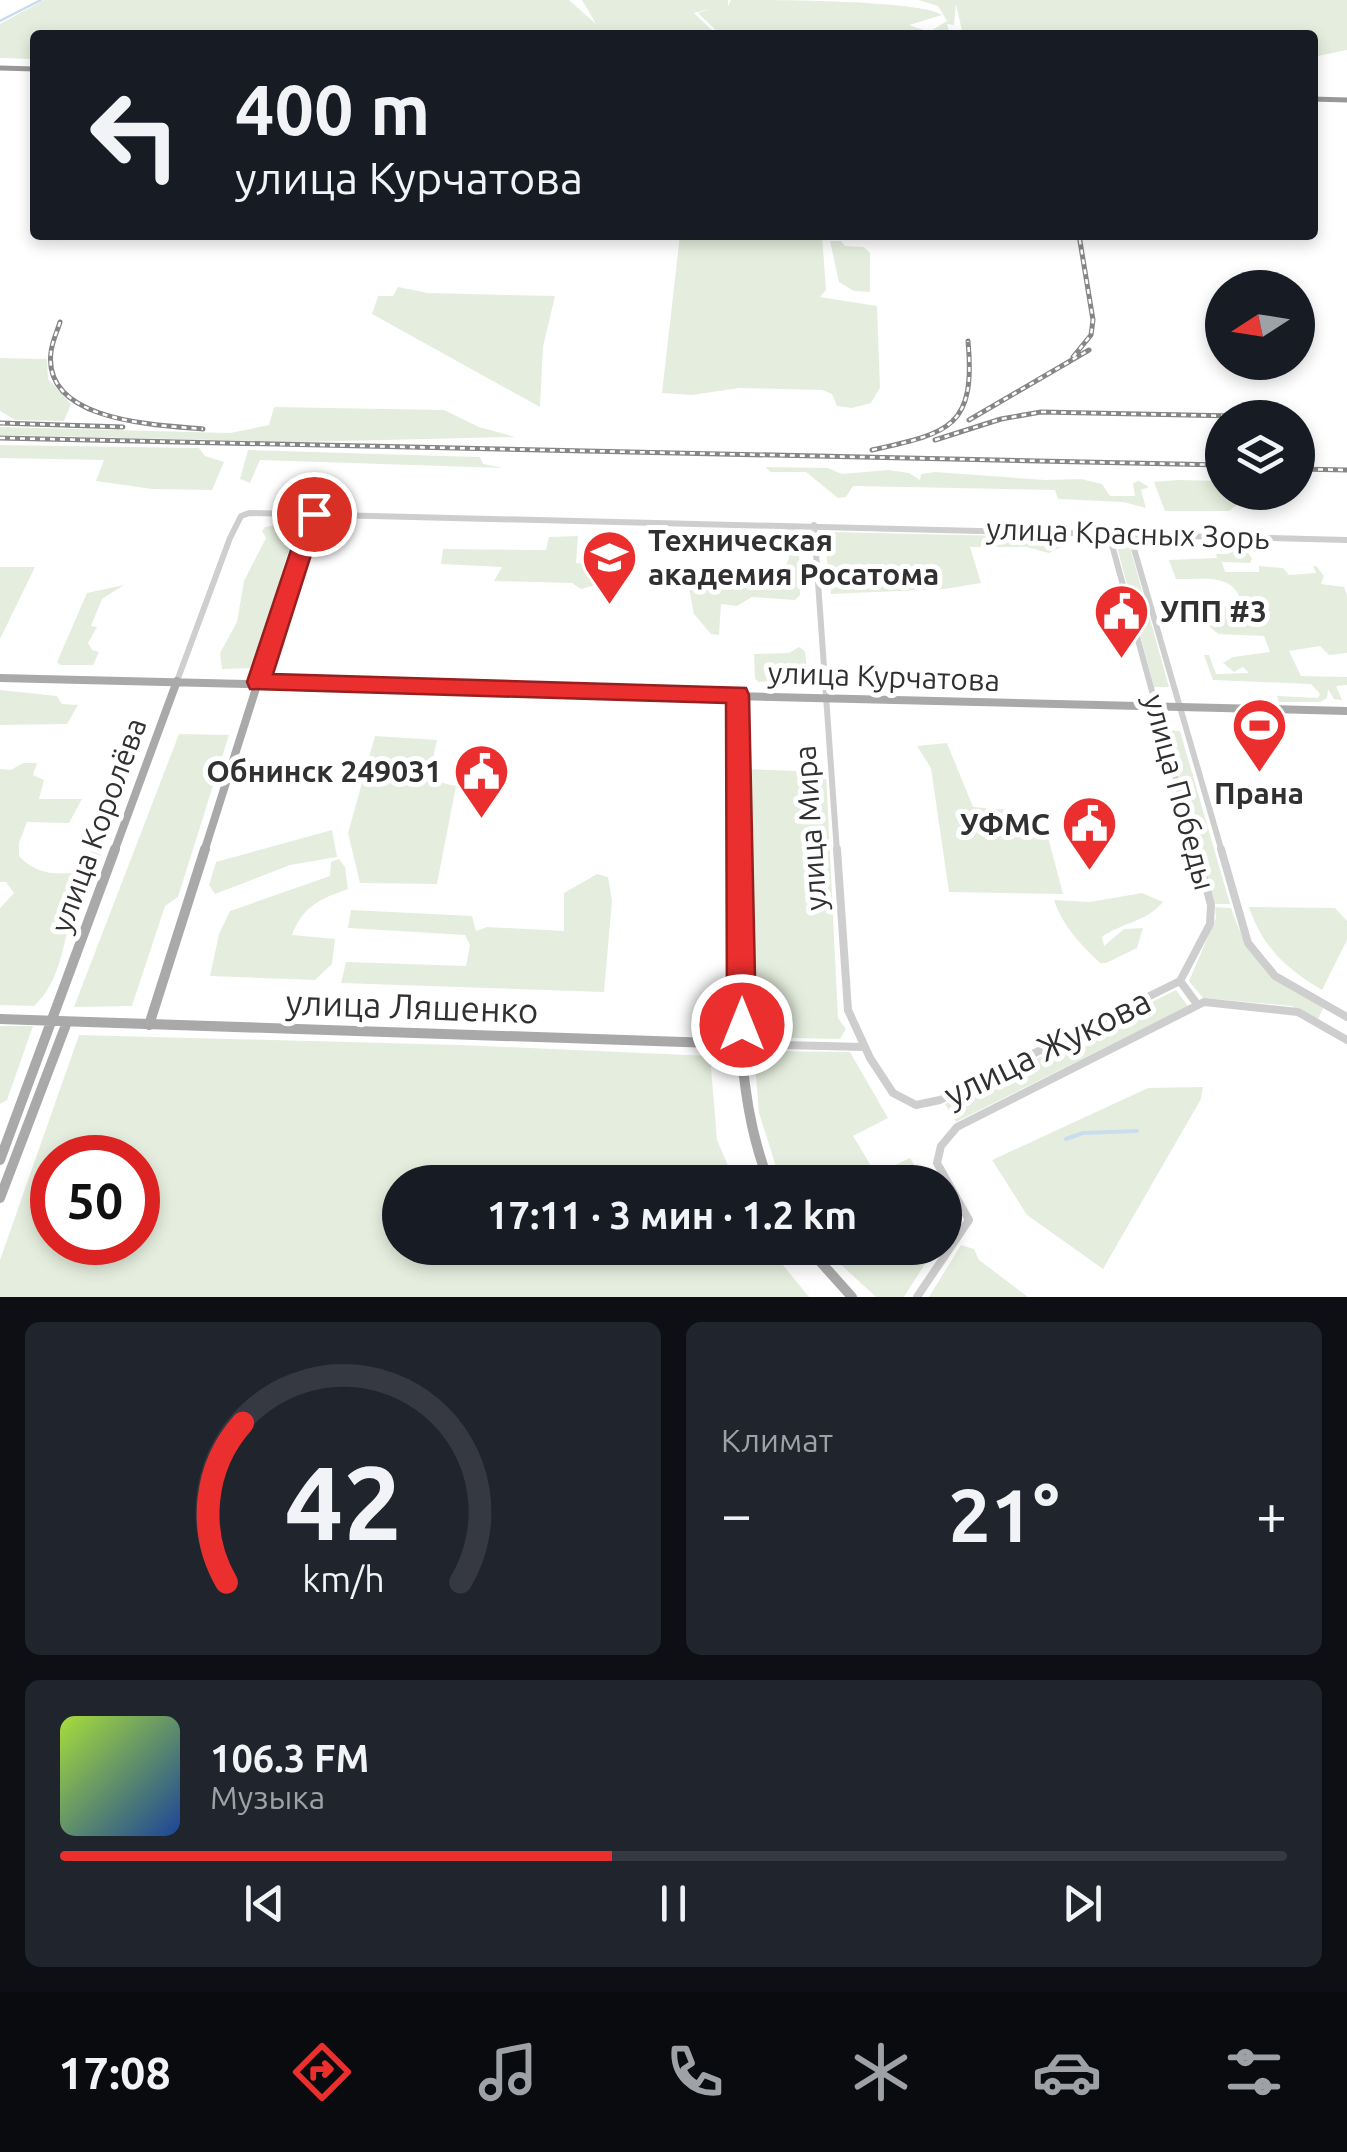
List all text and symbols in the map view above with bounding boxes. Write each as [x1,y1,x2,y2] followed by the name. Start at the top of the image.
[70,70,200,200] icon: left
[235,70,430,148] text: 400 m
[235,152,583,203] text: улица Курчатова
[1205,270,1315,380] north arrow
[1205,270,1315,510] map controls
[1205,400,1315,510] button: layers
[272,472,357,557] pin
[287,487,342,542] icon: arrive
[986,511,1270,555] street label: улица Красных Зорь
[648,523,939,591] place label: Техническая академия Росатома
[579,527,639,606] school or university icon: Техническая академия Росатома
[1091,581,1151,660] public building icon: УПП #3
[1160,594,1267,628] place label: УПП #3
[767,655,1001,697] street label: улица Курчатова
[1138,690,1222,894] street label: улица Победы
[1229,695,1289,774] sports icon: Прана
[43,713,153,937] street label: улица Королёва
[451,741,511,820] public building icon: Обнинск 249031
[787,744,833,912] street label: улица Мира
[206,754,442,788] place label: Обнинск 249031
[1214,776,1304,810] place label: Прана
[1059,794,1119,873] public building icon: УФМС
[960,807,1050,841] place label: УФМС
[690,973,794,1077] position arrow
[937,980,1157,1114] street label: улица Жукова
[285,982,539,1030] street label: улица Ляшенко
[30,1135,160,1265] speed limit sign: 50
[487,1194,857,1236] text: 17:11 · 3 мин · 1.2 km
[721,1422,833,1458] text: Климат
[284,1443,402,1560] text: 42
[948,1472,1060,1556] text: 21°
[721,1483,752,1544] text: −
[1256,1483,1287,1544] text: +
[302,1559,384,1599] text: km/h
[210,1737,369,1779] text: 106.3 FM
[210,1779,325,1815] text: Музыка
[237,1876,292,1931] icon: previous
[646,1876,701,1931] icon: pause
[1055,1876,1110,1931] icon: next
[287,2037,357,2107] icon: directions
[473,2037,543,2107] icon: music
[660,2037,730,2107] icon: phone
[846,2037,916,2107] icon: climate
[1032,2037,1102,2107] icon: car
[1219,2037,1289,2107] icon: filters
[58,2047,171,2098] text: 17:08

